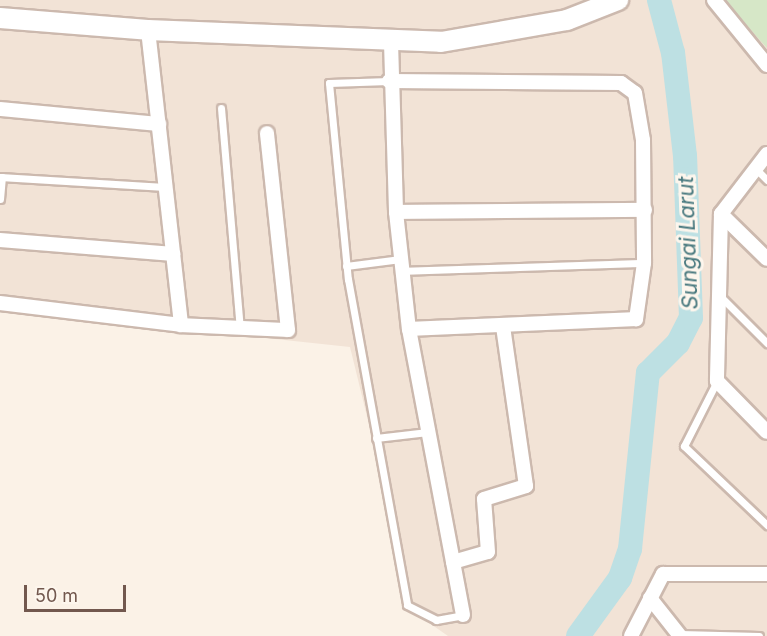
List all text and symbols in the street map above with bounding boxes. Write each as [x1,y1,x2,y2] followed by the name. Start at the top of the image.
[672,176,704,310] water label: Sungai Larut
[27,573,129,611] scale bar
[35,585,78,606] text: 50 m

